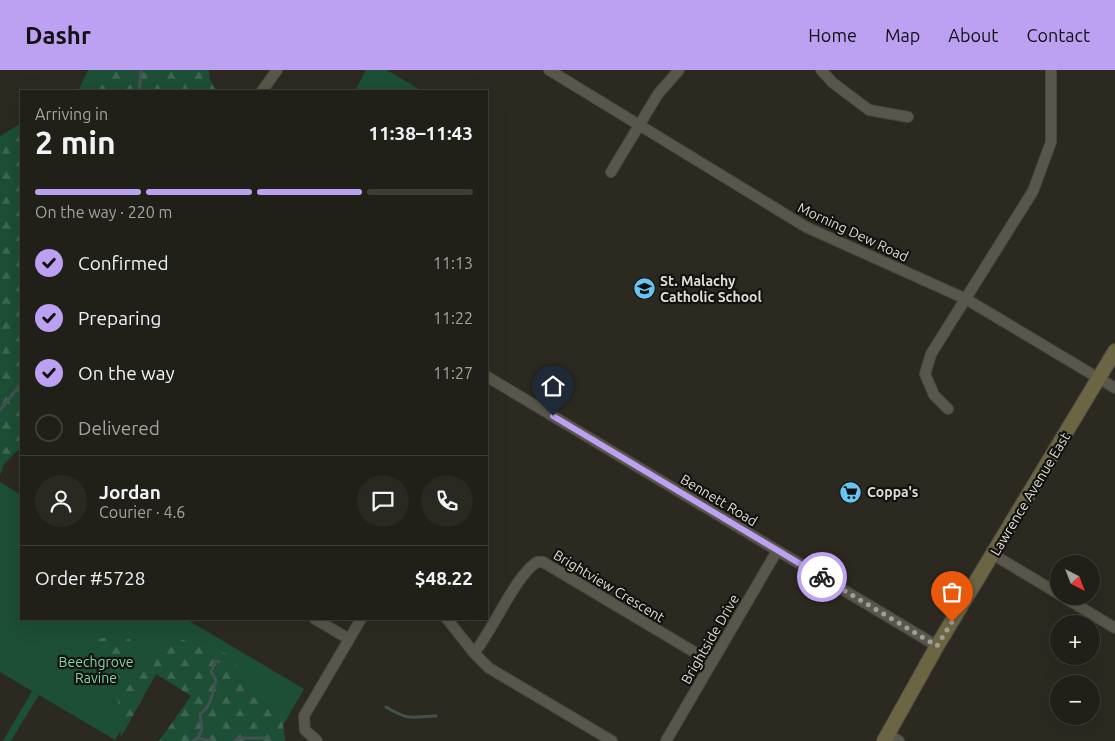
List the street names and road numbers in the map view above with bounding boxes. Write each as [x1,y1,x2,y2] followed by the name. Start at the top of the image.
[795,199,911,265] street label: Morning Dew Road
[987,429,1073,558] street label: Lawrence Avenue East
[678,471,760,529] street label: Bennett Road
[551,547,668,626] street label: Brightview Crescent
[678,591,742,687] street label: Brightside Drive

